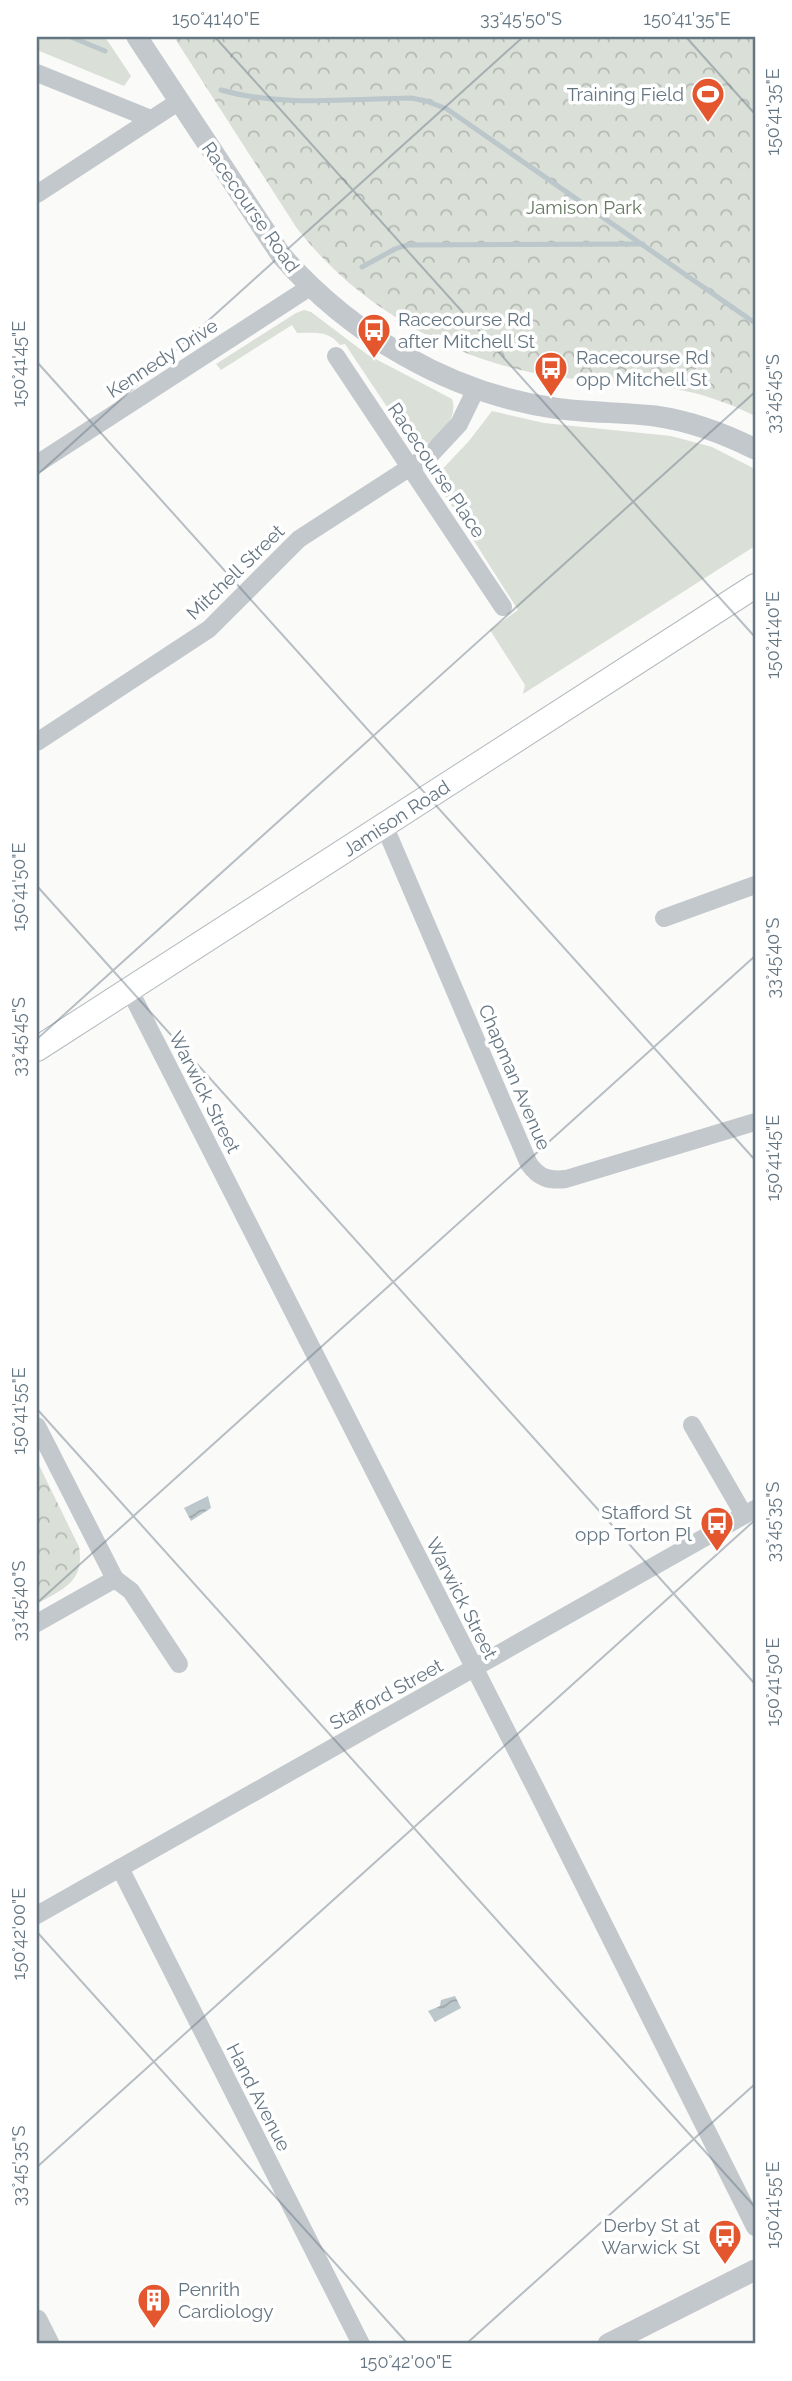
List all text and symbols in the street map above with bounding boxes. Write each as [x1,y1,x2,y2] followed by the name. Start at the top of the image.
[172,8,260,29] text: 150°41'40"E
[480,8,562,29] text: 33°45'50"S
[643,8,731,29] text: 150°41'35"E
[762,68,783,156] text: 150°41'35"E
[689,75,727,124] sports icon: Training Field
[567,83,684,105] place label: Training Field
[198,137,304,277] street label: Racecourse Road
[526,196,642,218] park label: Jamison Park
[398,308,536,352] place label: Racecourse Rd after Mitchell St
[355,311,393,360] bus stop icon: Racecourse Rd after Mitchell St
[102,314,222,402] street label: Kennedy Drive
[8,321,29,407] text: 150°41'45"E
[576,346,709,390] place label: Racecourse Rd opp Mitchell St
[532,349,570,398] bus stop icon: Racecourse Rd opp Mitchell St
[762,354,783,434] text: 33°45'45"S
[384,398,490,542] street label: Racecourse Place
[182,520,289,624] street label: Mitchell Street
[762,591,783,679] text: 150°41'40"E
[338,775,454,861] street label: Jamison Road
[8,843,29,931] text: 150°41'50"E
[762,918,783,998] text: 33°45'40"S
[8,997,29,1077] text: 33°45'45"S
[474,1001,556,1153] street label: Chapman Avenue
[165,1028,245,1157] street label: Warwick Street
[762,1115,783,1201] text: 150°41'45"E
[8,1367,29,1455] text: 150°41'55"E
[762,1482,783,1562] text: 33°45'35"S
[575,1501,693,1545] place label: Stafford St opp Torton Pl
[698,1504,736,1553] bus stop icon: Stafford St opp Torton Pl
[422,1534,502,1663] street label: Warwick Street
[8,1561,29,1641] text: 33°45'40"S
[762,1638,783,1726] text: 150°41'50"E
[326,1654,447,1734] street label: Stafford Street
[8,1888,29,1980] text: 150°42'00"E
[222,2039,296,2155] street label: Hand Avenue
[8,2126,29,2206] text: 33°45'35"S
[762,2161,783,2249] text: 150°41'55"E
[601,2214,701,2258] place label: Derby St at Warwick St
[706,2217,744,2266] bus stop icon: Derby St at Warwick St
[178,2278,274,2322] place label: Penrith Cardiology
[135,2281,173,2330] building icon: Penrith Cardiology
[360,2351,452,2372] text: 150°42'00"E

